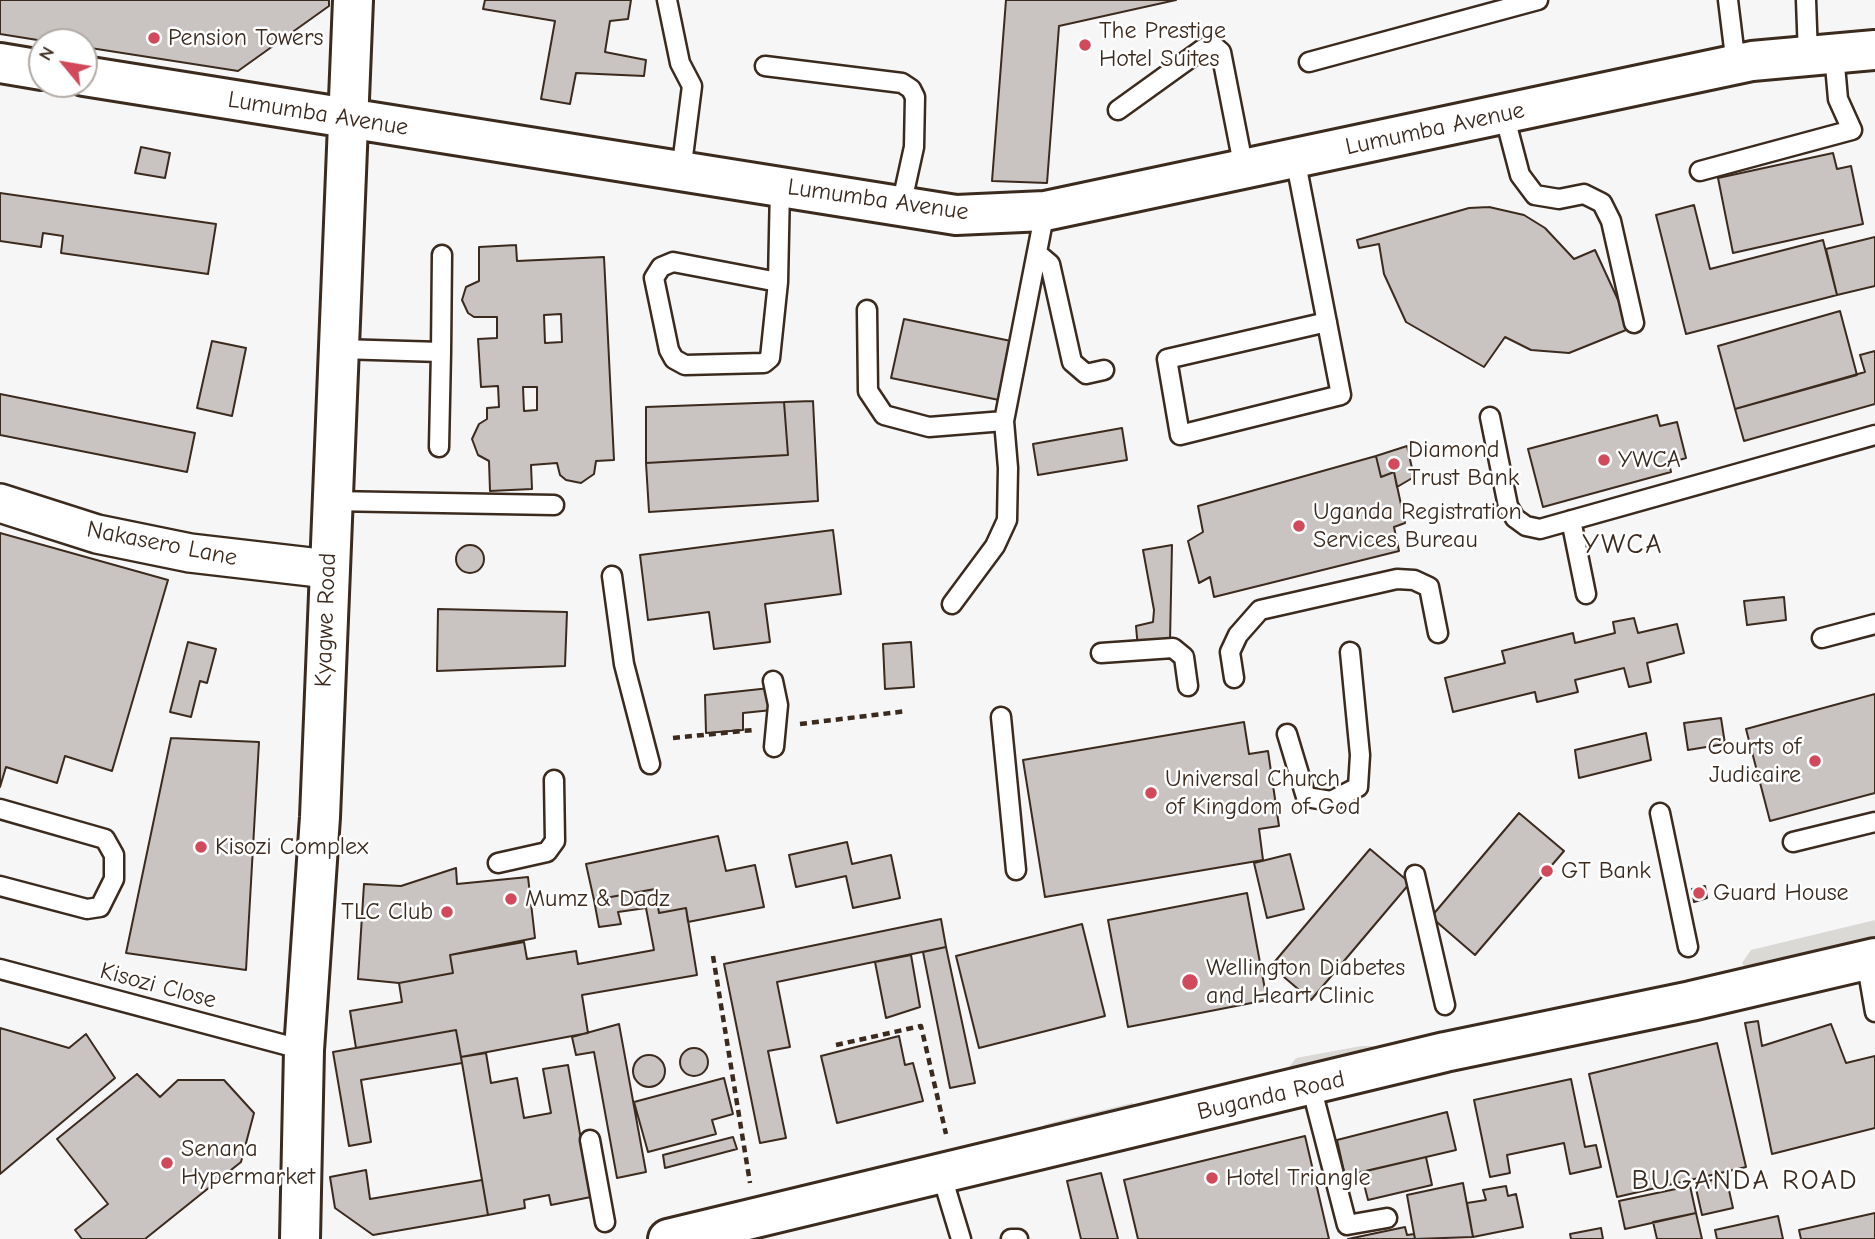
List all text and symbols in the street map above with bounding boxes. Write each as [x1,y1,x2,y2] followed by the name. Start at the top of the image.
[1099,17,1226,73] place label: The Prestige Hotel Suites
[168,24,323,52] place label: Pension Towers
[28,28,98,98] north arrow
[146,30,162,46] marker: Pension Towers
[1077,37,1093,53] marker: The Prestige Hotel Suites
[34,43,59,64] text: N
[226,86,410,142] street label: Lumumba Avenue
[1343,96,1527,162] street label: Lumumba Avenue
[786,173,970,227] street label: Lumumba Avenue
[1408,436,1519,492] place label: Diamond Trust Bank
[1618,446,1681,474] place label: YWCA
[1596,452,1612,468] marker: YWCA
[1386,456,1402,472] marker: Diamond Trust Bank
[1313,498,1522,554] place label: Uganda Registration Services Bureau
[84,515,240,573] street label: Nakasero Lane
[1291,518,1307,534] marker: Uganda Registration Services Bureau
[1583,528,1663,562] district label: YWCA
[309,552,343,688] street label: Kyagwe Road
[1708,733,1801,789] place label: Courts of Judicaire
[1807,753,1823,769] marker: Courts of Judicaire
[1165,765,1360,821] place label: Universal Church of Kingdom of God
[1143,785,1159,801] marker: Universal Church of Kingdom of God
[215,833,368,861] place label: Kisozi Complex
[193,839,209,855] marker: Kisozi Complex
[1561,857,1651,885] place label: GT Bank
[1539,863,1555,879] marker: GT Bank
[1713,879,1849,907] place label: Guard House
[525,885,670,913] place label: Mumz & Dadz
[1691,885,1707,901] marker: Guard House
[503,891,519,907] marker: Mumz & Dadz
[341,898,433,926] place label: TLC Club
[439,904,455,920] marker: TLC Club
[1206,954,1405,1010] place label: Wellington Diabetes and Heart Clinic
[97,957,219,1015] street label: Kisozi Close
[1180,972,1200,992] marker: Wellington Diabetes and Heart Clinic
[1194,1065,1348,1127] street label: Buganda Road
[181,1135,315,1191] place label: Senana Hypermarket
[159,1155,175,1171] marker: Senana Hypermarket
[1226,1164,1370,1192] place label: Hotel Triangle
[1633,1164,1857,1198] district label: BUGANDA ROAD
[1204,1170,1220,1186] marker: Hotel Triangle

